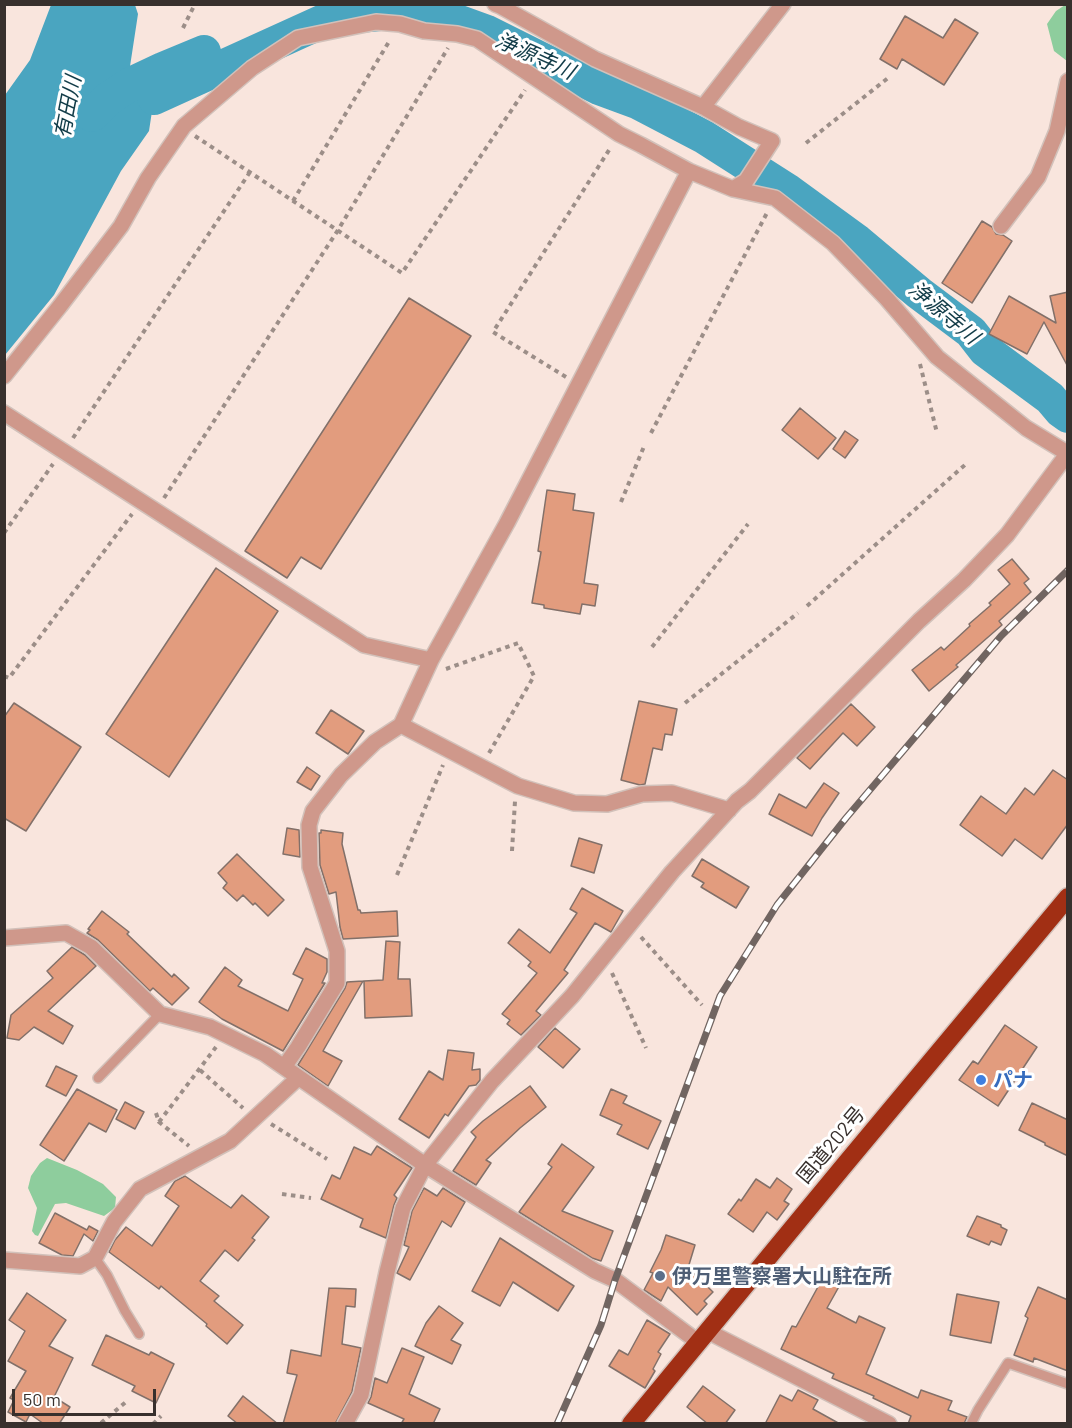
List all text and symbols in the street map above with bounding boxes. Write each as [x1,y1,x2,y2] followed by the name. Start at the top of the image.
[492,27,578,85] water label: 浄源寺川
[50,74,86,140] water label: 有田川
[904,276,984,350] water label: 浄源寺川
[993,1068,1033,1092] place label: パナ
[974,1073,988,1087] marker: パナ
[792,1102,870,1188] street label: 国道202号
[672,1264,892,1288] place label: 伊万里警察署大山駐在所
[653,1269,667,1283] marker: 伊万里警察署大山駐在所
[15,1377,159,1415] scale bar
[23,1388,61,1410] text: 50 m

